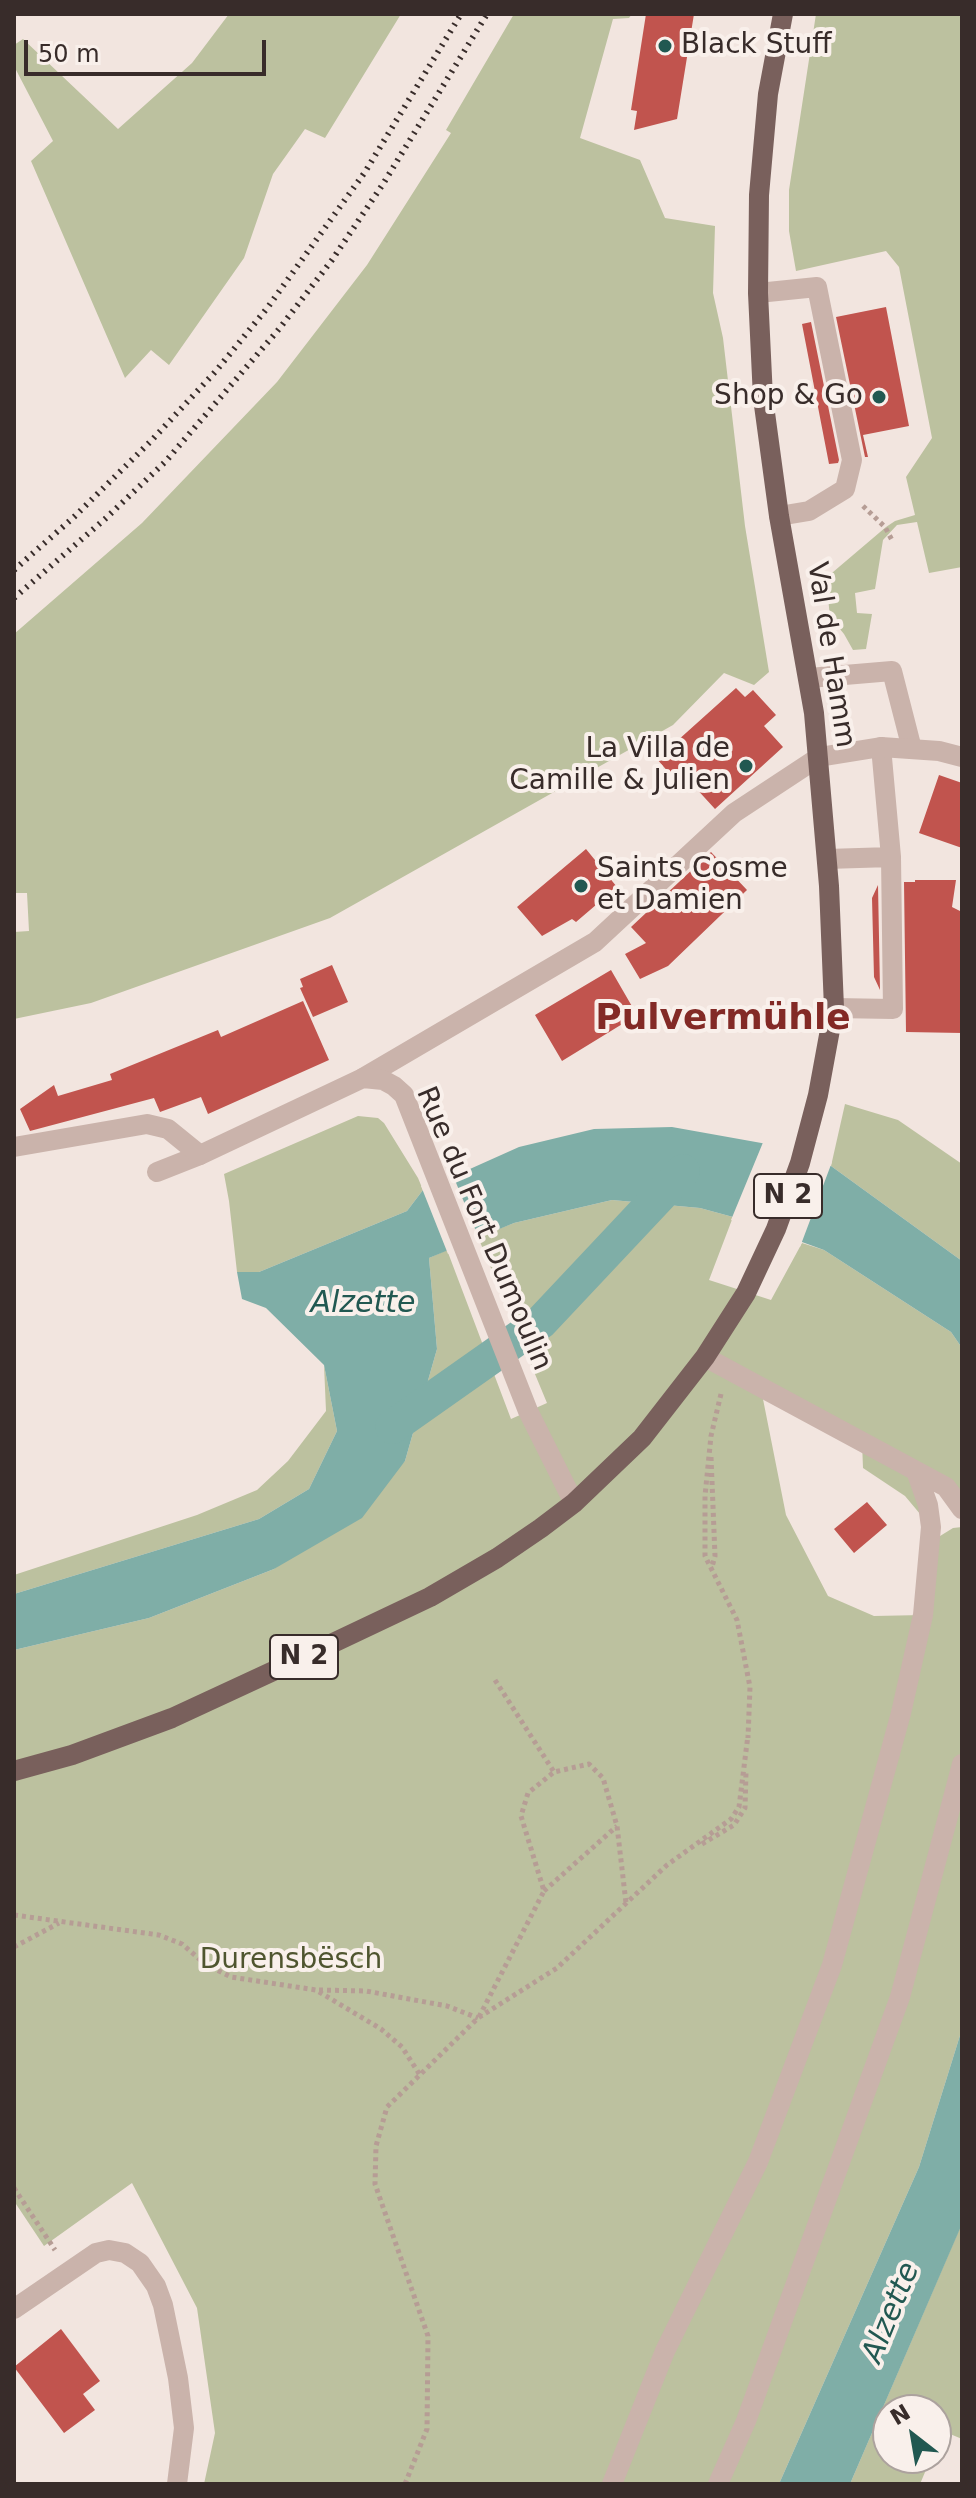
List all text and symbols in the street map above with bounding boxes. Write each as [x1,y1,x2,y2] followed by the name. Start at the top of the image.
[28,24,270,74] scale bar
[681,29,831,63] place label: Black Stuff
[656,37,674,55] marker: Black Stuff
[38,40,100,68] text: 50 m
[714,380,863,414] place label: Shop & Go
[870,388,888,406] marker: Shop & Go
[799,560,861,750] street label: Val de Hamm
[509,733,730,799] place label: La Villa de Camille & Julien
[737,757,755,775] marker: La Villa de Camille & Julien
[597,853,788,919] place label: Saints Cosme et Damien
[572,877,590,895] marker: Saints Cosme et Damien
[595,998,851,1042] district label: Pulvermühle
[408,1082,558,1376] street label: Rue du Fort Dumoulin
[754,1174,822,1218] road number: N 2
[310,1286,416,1322] water label: Alzette
[270,1635,338,1679] road number: N 2
[200,1944,382,1978] park label: Durensbësch
[856,2258,928,2368] water label: Alzette
[872,2394,952,2474] north arrow
[886,2399,915,2430] text: N

